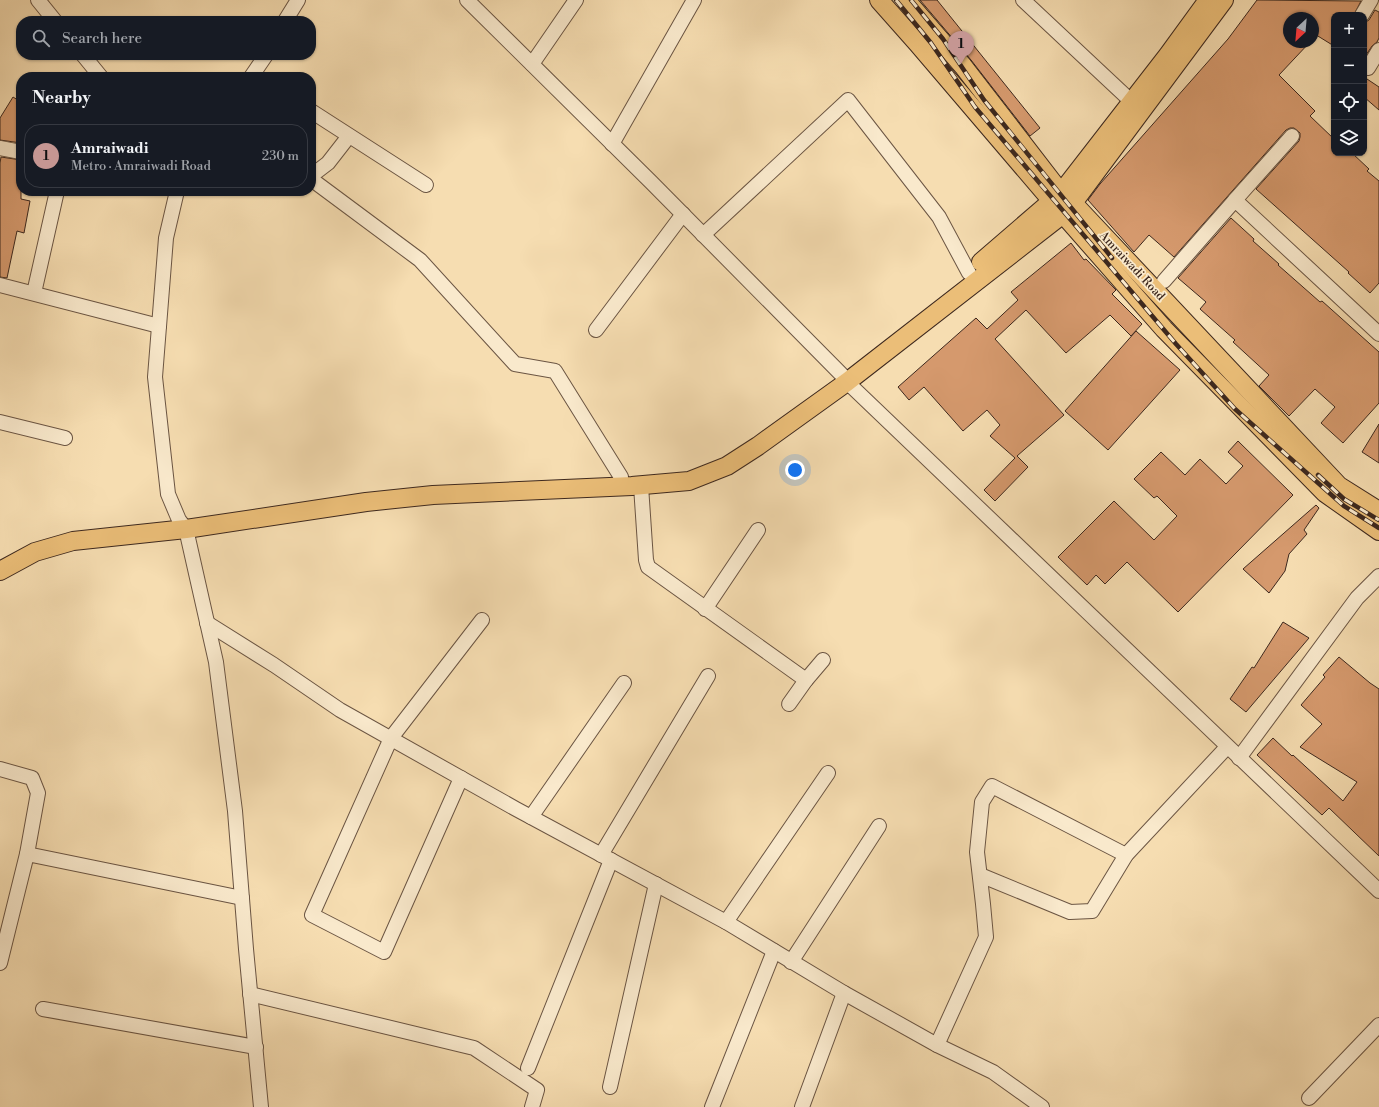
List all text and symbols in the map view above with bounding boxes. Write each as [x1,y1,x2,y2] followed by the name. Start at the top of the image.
[1283,12,1319,48] north arrow
[1331,12,1367,156] map controls
[1331,12,1367,48] button: +
[16,16,316,60] search box
[30,27,52,49] icon: search
[62,29,142,48] text: Search here
[948,31,974,64] pin: 1
[1331,48,1367,84] button: −
[1331,84,1367,120] button: locate
[32,87,91,109] text: Nearby
[1331,120,1367,156] button: layers
[71,139,149,158] text: Amraiwadi
[43,148,49,164] text: 1
[262,148,299,164] text: 230 m
[71,158,211,174] text: Metro · Amraiwadi Road
[1095,227,1168,304] street label: Amraiwadi Road
[785,460,805,480] your location

